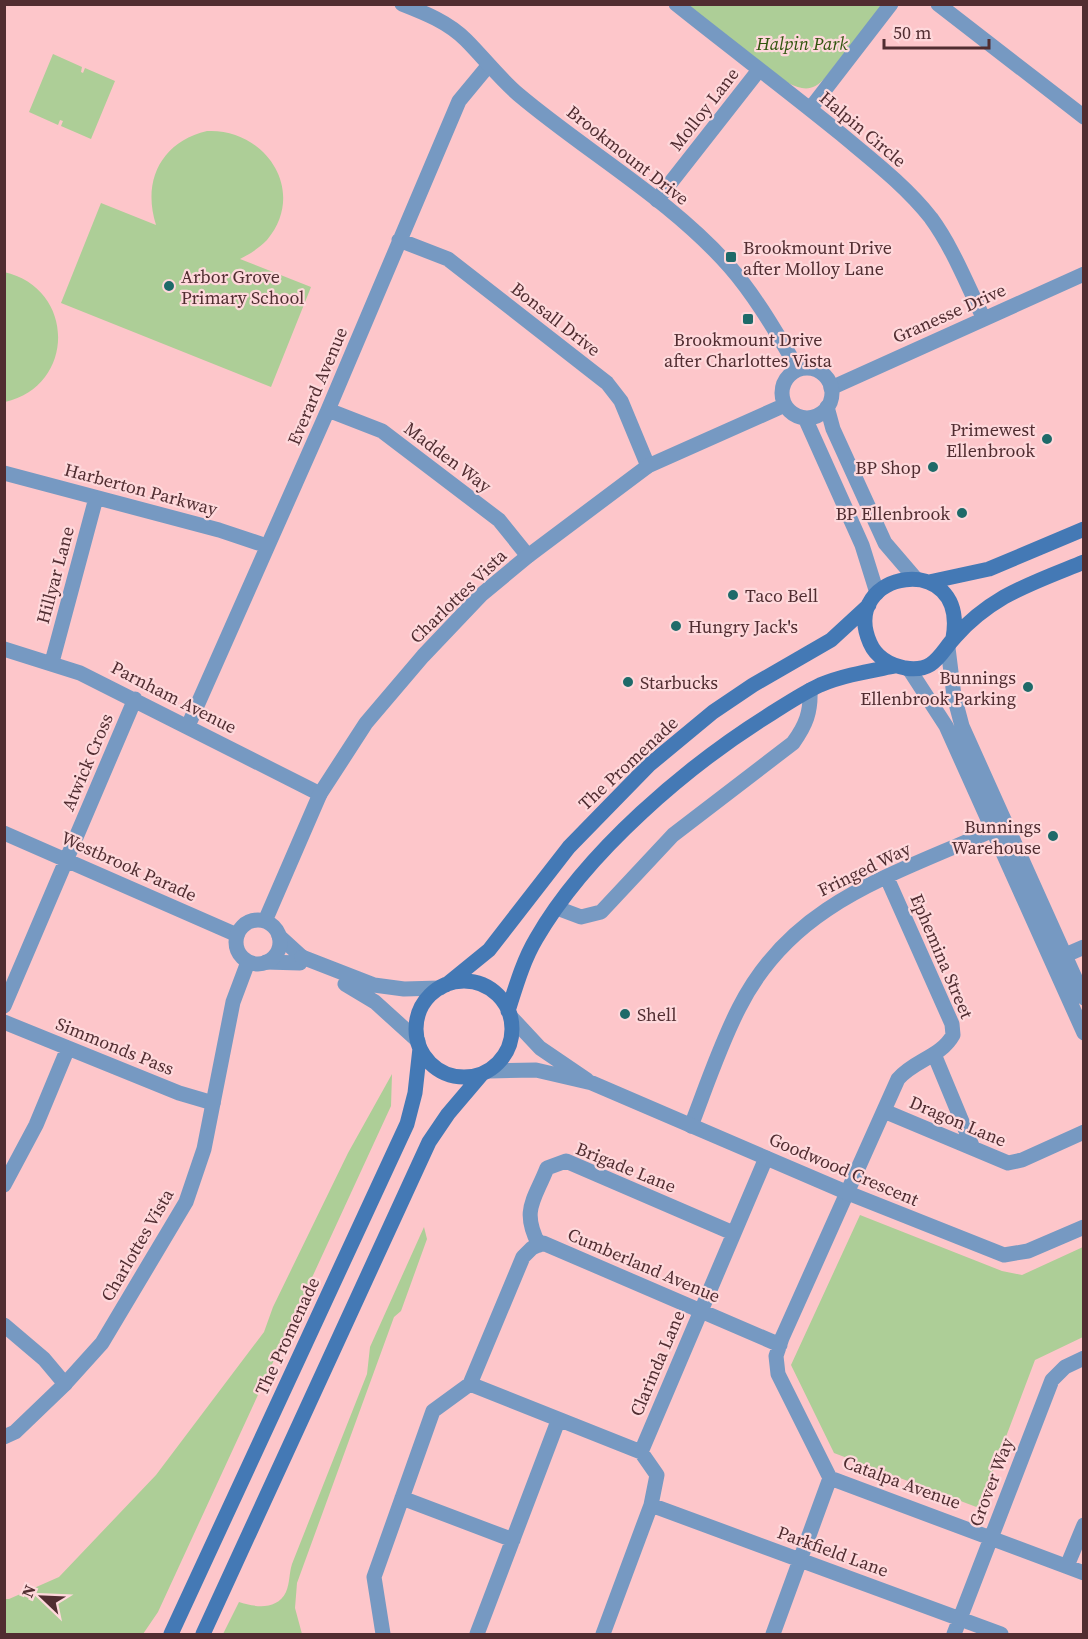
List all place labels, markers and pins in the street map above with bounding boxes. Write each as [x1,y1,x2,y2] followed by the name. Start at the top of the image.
[743,235,892,281] place label: Brookmount Drive after Molloy Lane
[724,250,738,264] marker: Brookmount Drive after Molloy Lane
[181,264,304,310] place label: Arbor Grove Primary School
[162,279,176,293] marker: Arbor Grove Primary School
[741,312,755,326] marker: Brookmount Drive after Charlottes Vista
[664,327,833,373] place label: Brookmount Drive after Charlottes Vista
[946,417,1035,463] place label: Primewest Ellenbrook
[1040,432,1054,446] marker: Primewest Ellenbrook
[855,455,921,480] place label: BP Shop
[926,460,940,474] marker: BP Shop
[835,501,950,526] place label: BP Ellenbrook
[955,506,969,520] marker: BP Ellenbrook
[745,583,818,608] place label: Taco Bell
[726,588,740,602] marker: Taco Bell
[688,614,798,639] place label: Hungry Jack's
[669,619,683,633] marker: Hungry Jack's
[860,665,1016,711] place label: Bunnings Ellenbrook Parking
[640,670,718,695] place label: Starbucks
[621,675,635,689] marker: Starbucks
[1021,680,1035,694] marker: Bunnings Ellenbrook Parking
[951,814,1041,860] place label: Bunnings Warehouse
[1046,829,1060,843] marker: Bunnings Warehouse
[637,1002,677,1027] place label: Shell
[618,1007,632,1021] marker: Shell

